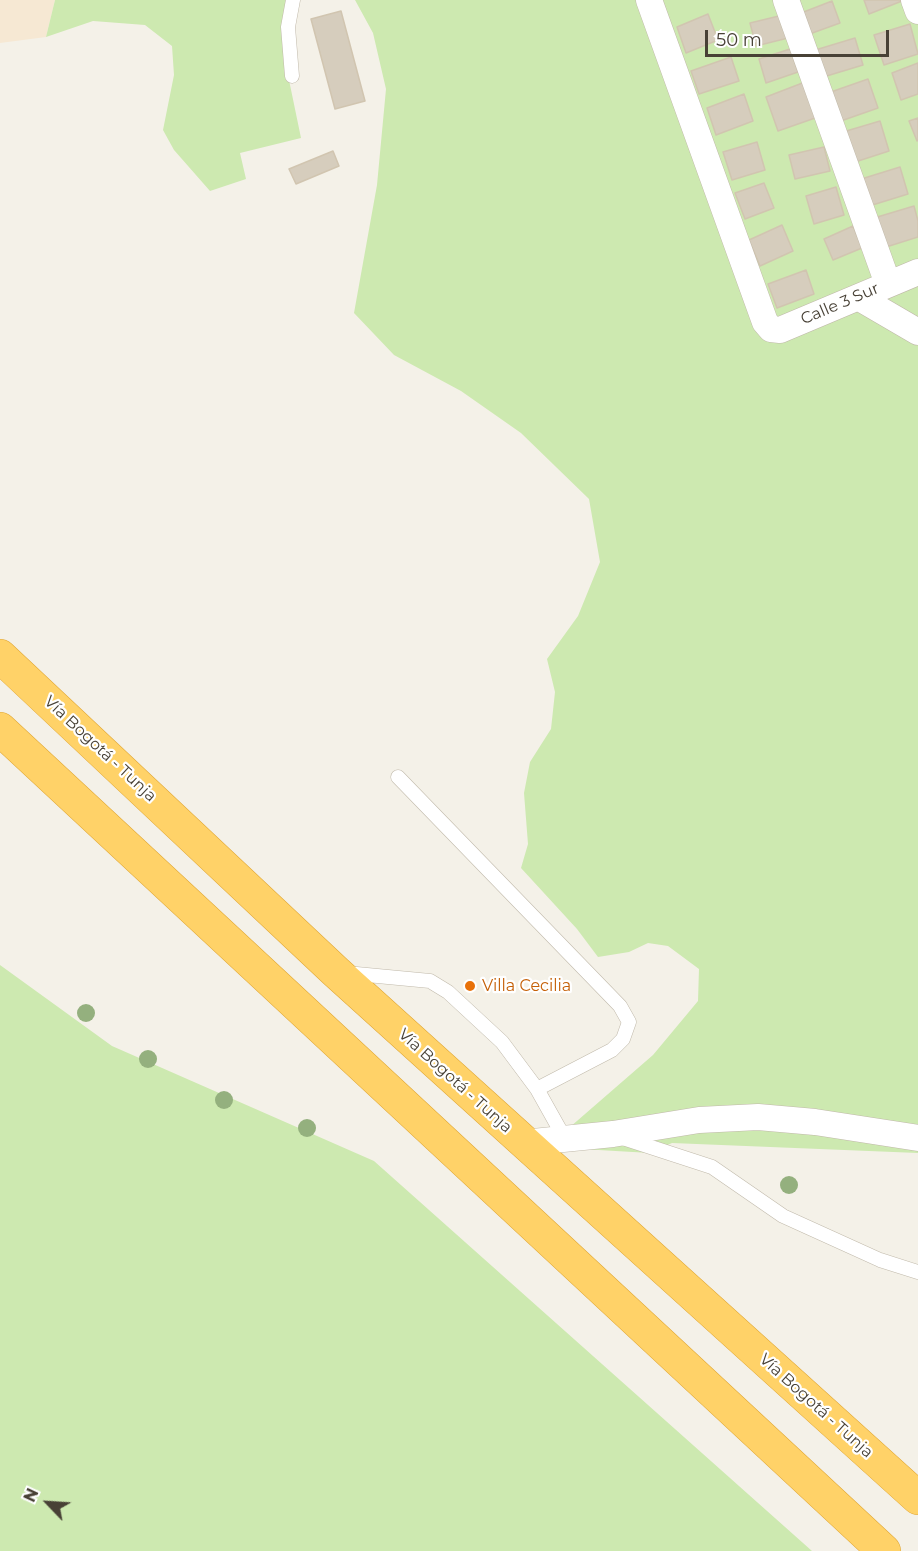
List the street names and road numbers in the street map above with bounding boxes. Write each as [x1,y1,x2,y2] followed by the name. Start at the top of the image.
[798,279,882,329] street label: Calle 3 Sur
[40,692,160,806] street label: Vía Bogotá - Tunja
[394,1025,516,1137] street label: Vía Bogotá - Tunja
[755,1350,877,1462] street label: Vía Bogotá - Tunja

